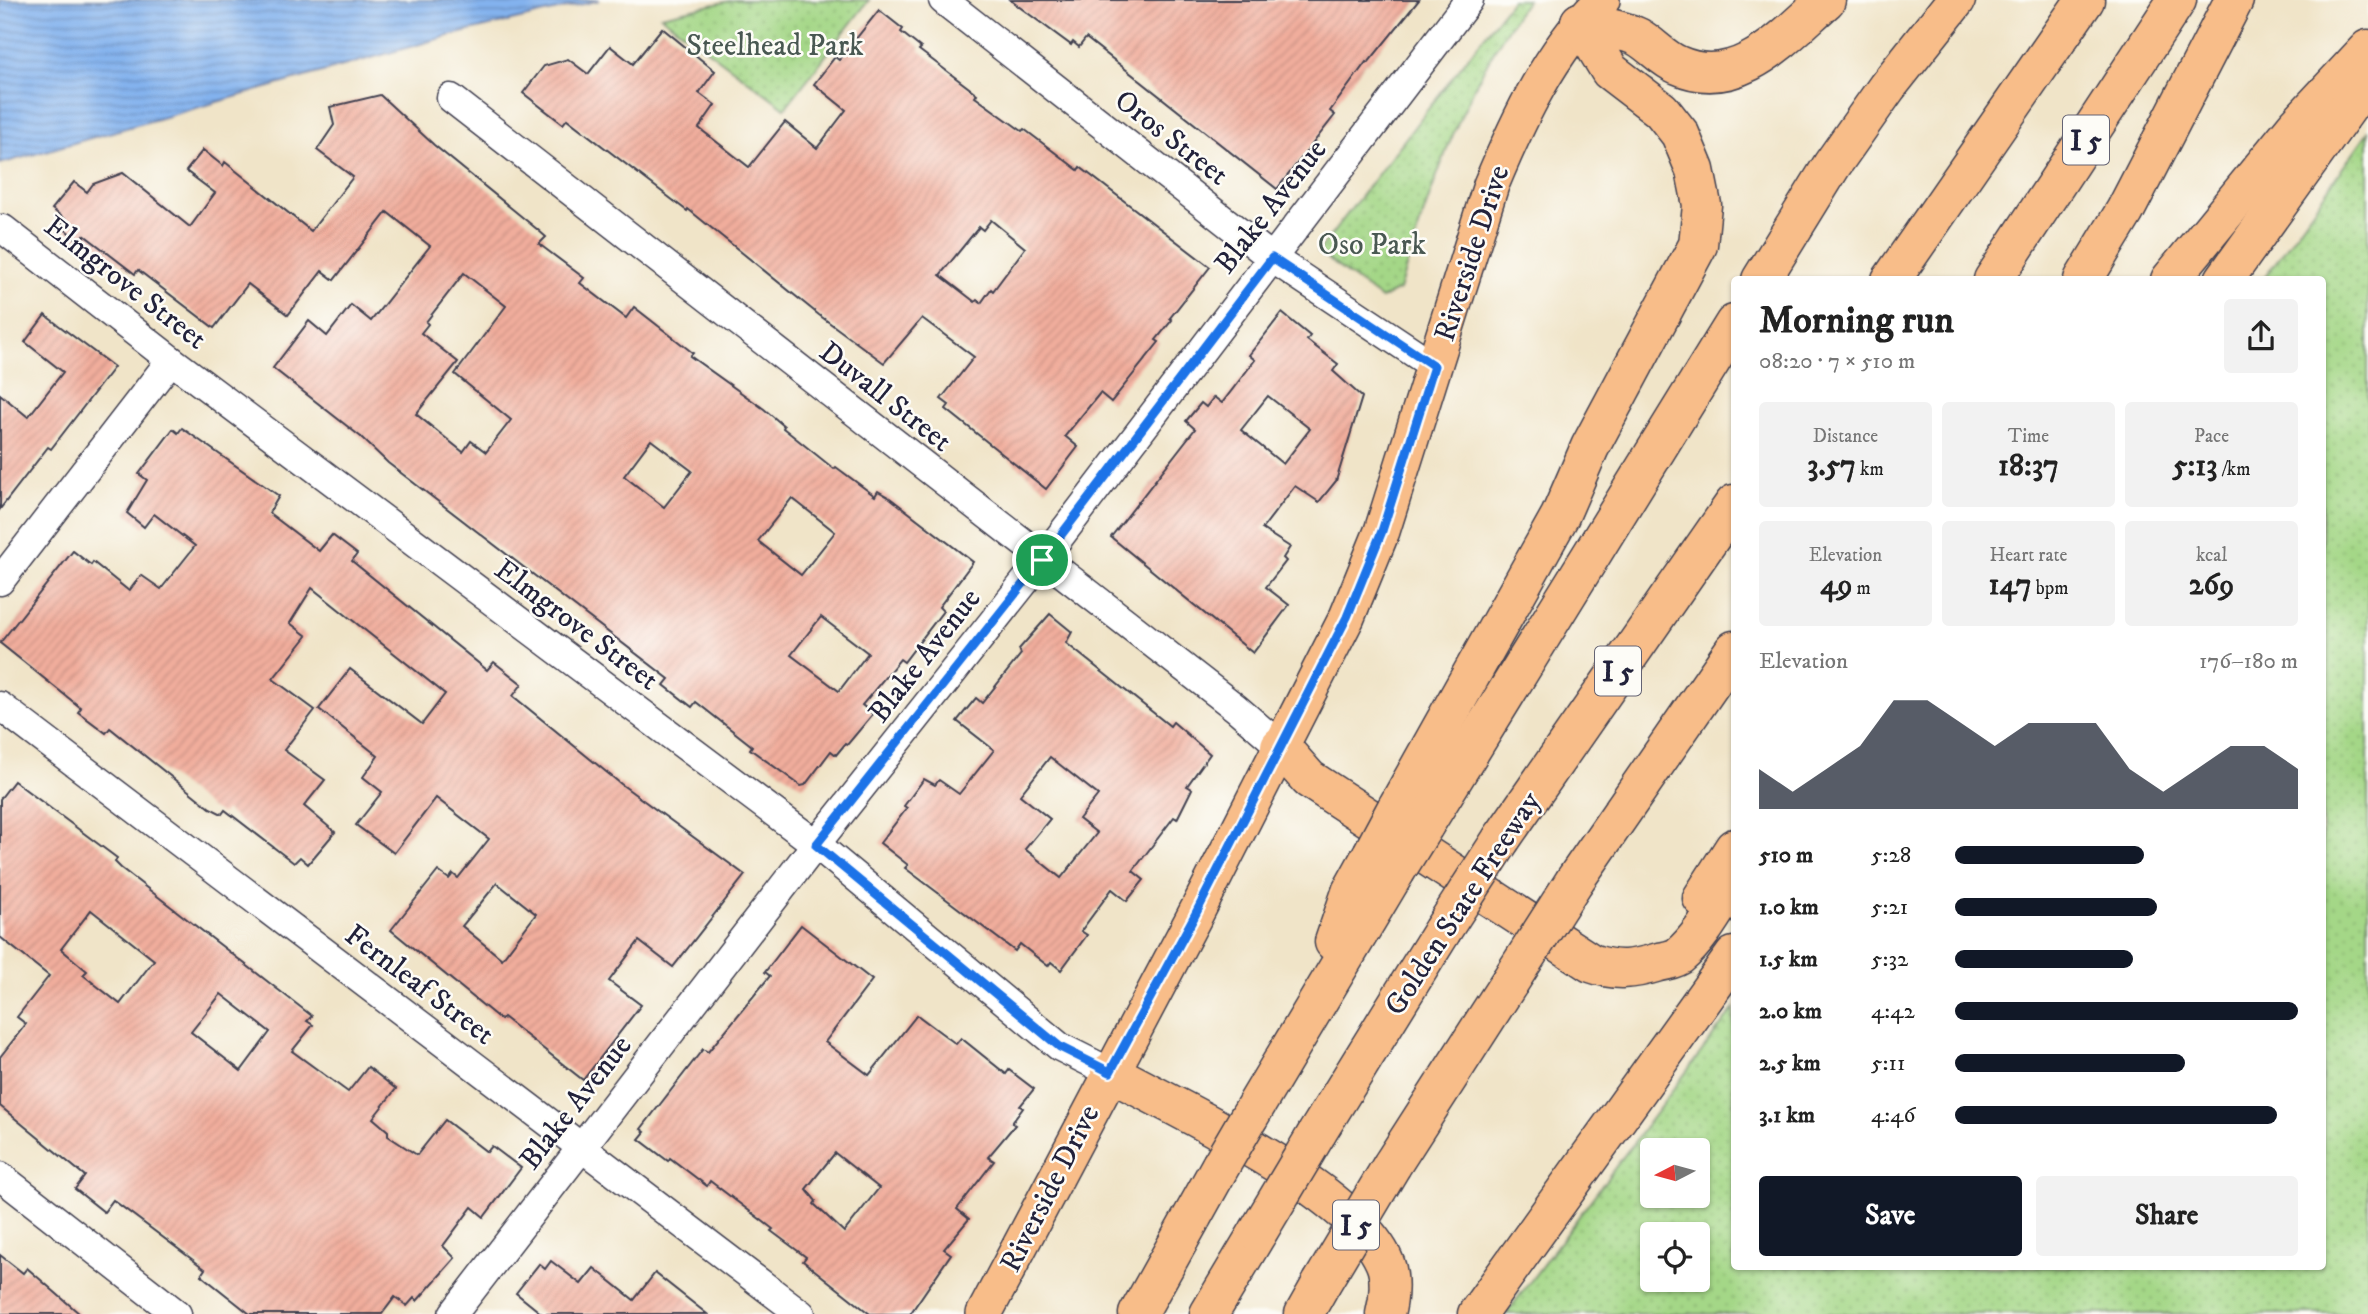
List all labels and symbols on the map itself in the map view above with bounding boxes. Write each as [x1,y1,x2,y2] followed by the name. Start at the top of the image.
[686,28,864,65] park label: Steelhead Park
[1107,82,1235,194] street label: Oros Street
[2063,116,2109,164] road number: I 5
[1207,132,1335,282] street label: Blake Avenue
[1427,161,1518,346] street label: Riverside Drive
[36,208,214,358] street label: Elmgrove Street
[1318,227,1426,264] park label: Oso Park
[811,334,959,460] street label: Duvall Street
[1012,530,1072,590] pin
[487,551,666,699] street label: Elmgrove Street
[861,581,989,731] street label: Blake Avenue
[1595,646,1641,696] road number: I 5
[1377,784,1550,1023] street label: Golden State Freeway
[337,917,501,1054] street label: Fernleaf Street
[512,1028,640,1178] street label: Blake Avenue
[992,1099,1108,1279] street label: Riverside Drive
[1640,1138,1710,1208] north arrow
[1333,1200,1379,1250] road number: I 5

